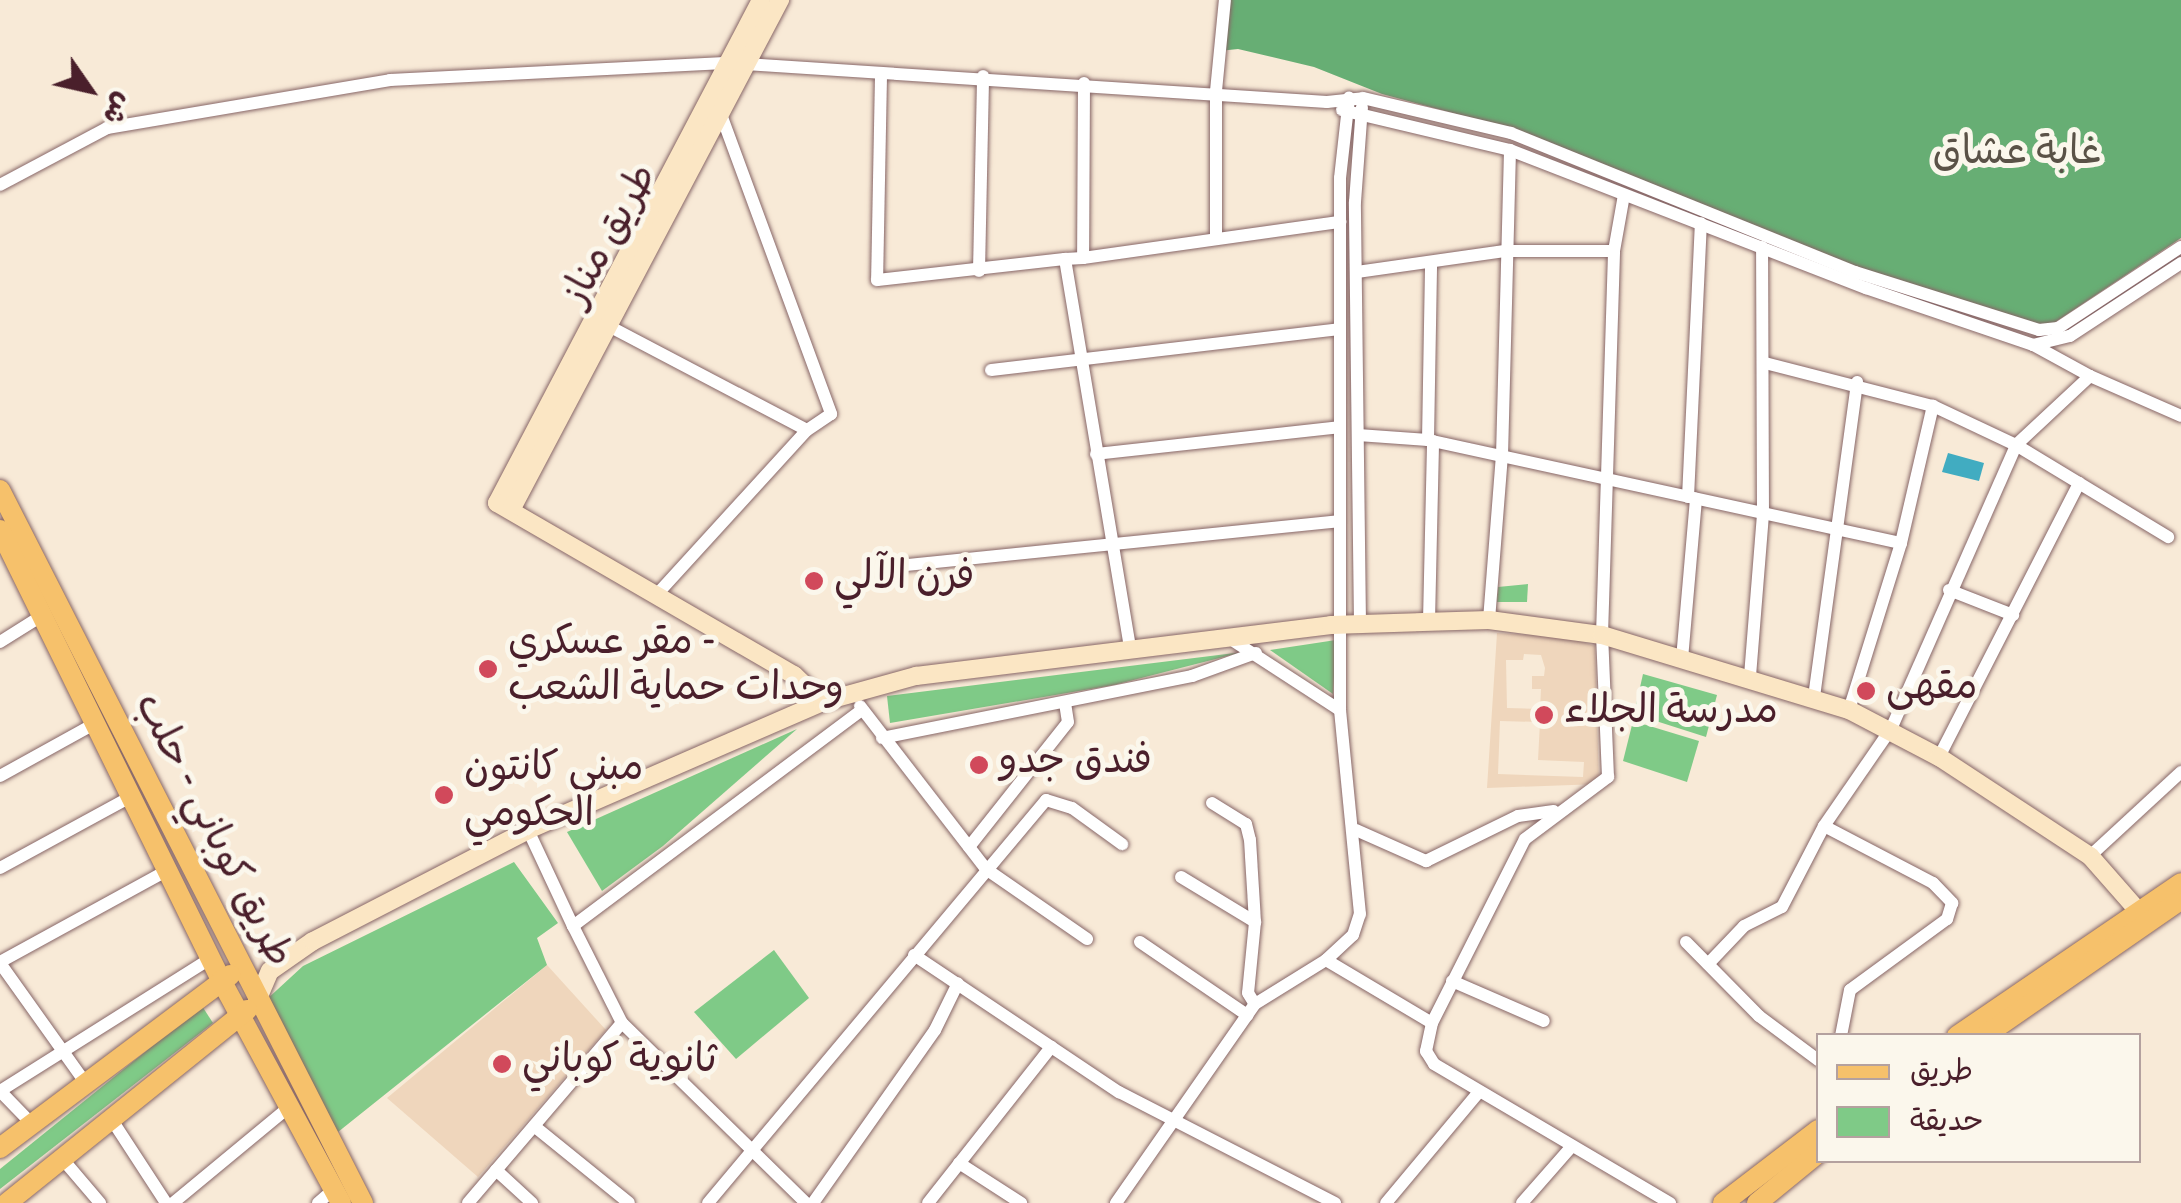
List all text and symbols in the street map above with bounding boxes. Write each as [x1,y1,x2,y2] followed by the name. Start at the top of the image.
[40,40,140,140] north arrow
[90,83,140,131] text: ش
[1933,132,2101,180] park label: غابة عشاق
[555,158,671,316] street label: طريق مناز
[834,557,975,605] place label: فرن الآلي
[803,570,825,592] marker: فرن الآلي
[508,622,844,716] place label: مقر عسكري - وحدات حماية الشعب
[477,658,499,680] marker: مقر عسكري - وحدات حماية الشعب
[1886,667,1978,715] place label: مقهى
[1855,680,1877,702] marker: مقهى
[120,687,300,977] street label: طريق كوباني - حلب
[1564,691,1778,739] place label: مدرسة الجلاء
[1533,704,1555,726] marker: مدرسة الجلاء
[999,741,1152,789] place label: فندق جدو
[464,748,644,842] place label: مبنى كانتون الحكومي
[968,754,990,776] marker: فندق جدو
[433,784,455,806] marker: مبنى كانتون الحكومي
[1816,1033,2141,1163] legend
[522,1040,717,1088] place label: ثانوية كوباني
[491,1053,513,1075] marker: ثانوية كوباني
[1910,1053,1973,1096] text: طريق
[1910,1103,1984,1146] text: حديقة

